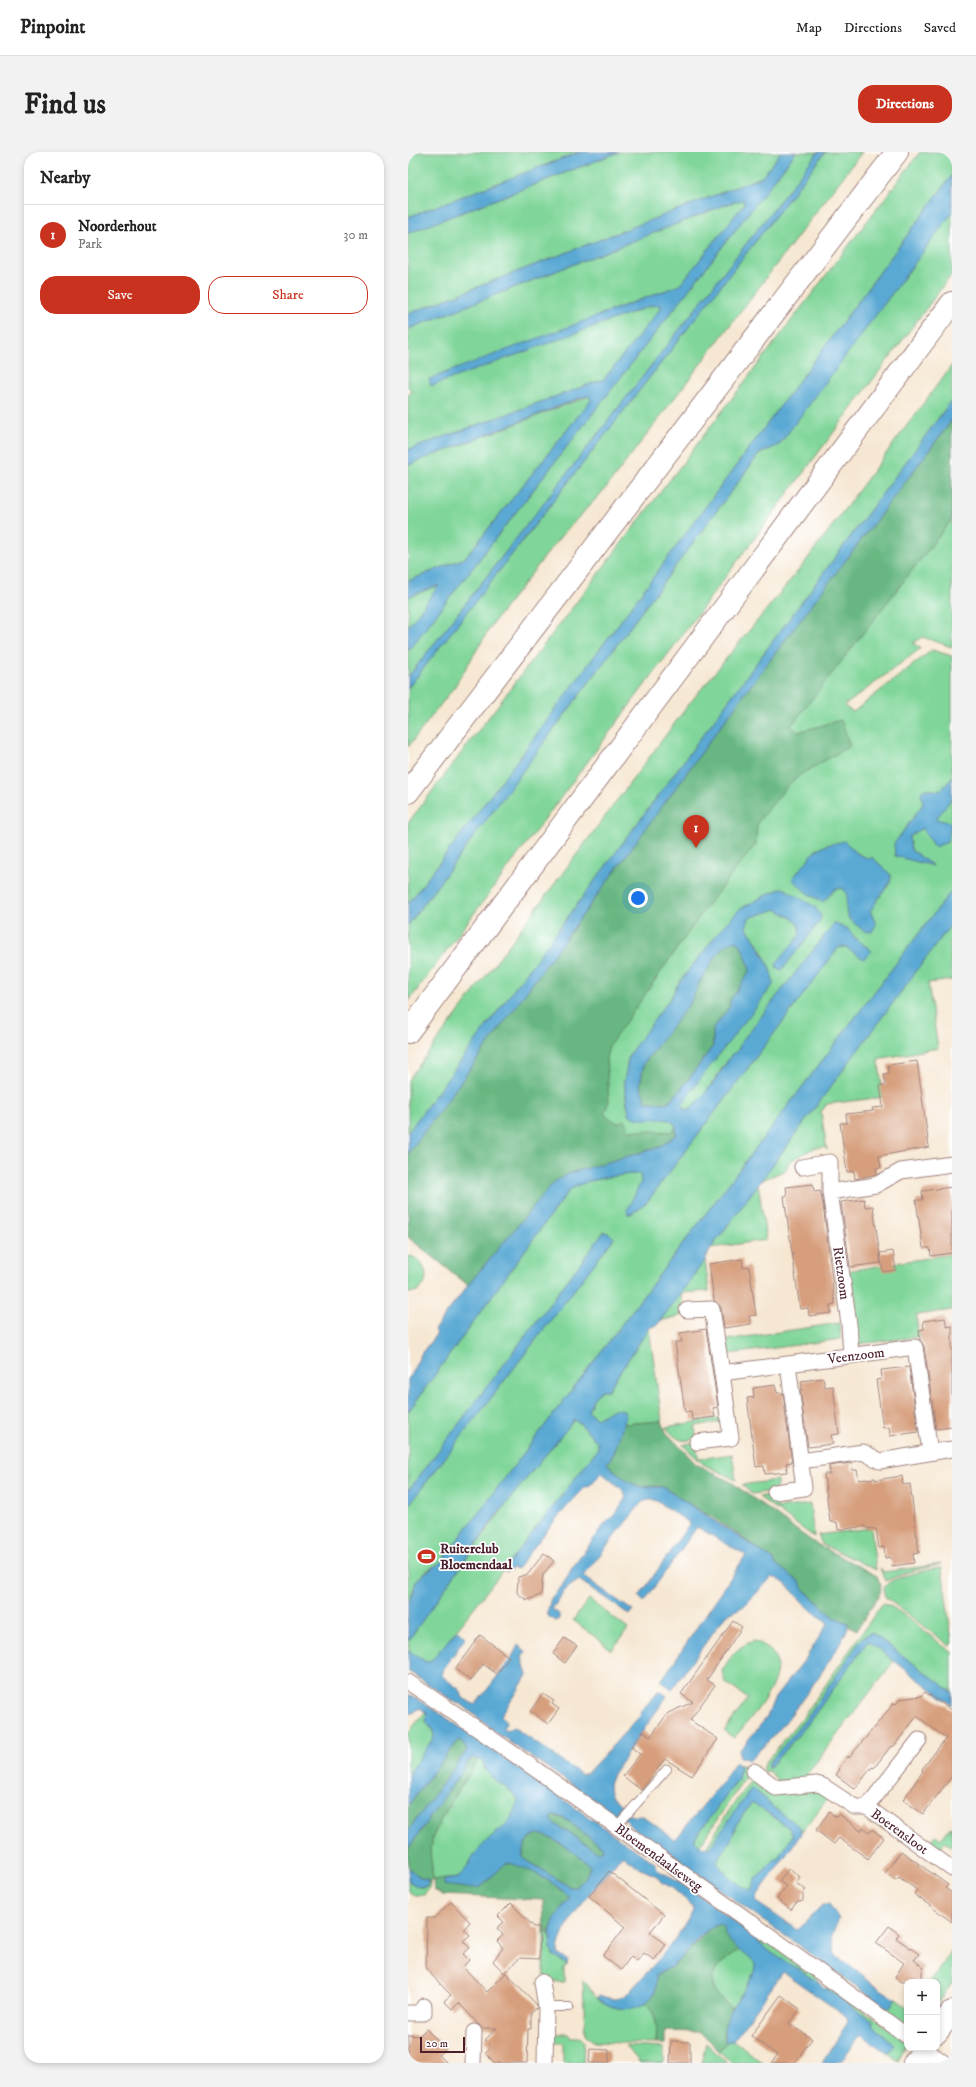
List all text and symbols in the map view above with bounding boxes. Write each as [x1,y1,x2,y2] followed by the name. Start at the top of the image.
[20,16,85,39] text: Pinpoint
[796,19,822,37] text: Map
[844,19,902,37] text: Directions
[924,19,956,37] text: Saved
[858,85,952,123] button: Directions
[24,87,106,122] text: Find us
[40,167,90,189] text: Nearby
[78,217,156,236] text: Noorderhout
[51,227,55,243] text: 1
[344,227,368,243] text: 30 m
[78,236,102,252] text: Park
[40,276,200,314] button: Save
[208,276,368,314] button: Share
[683,815,709,848] pin: 1
[628,888,648,908] your location
[828,1245,854,1301] street label: Rietzoom
[826,1344,886,1369] street label: Veenzoom
[440,1540,513,1574] place label: Ruiterclub Bloemendaal
[417,1546,437,1566] sports icon: Ruiterclub Bloemendaal
[867,1805,932,1859] street label: Boerensloot
[611,1820,706,1896] street label: Bloemendaalseweg
[904,1979,940,2051] map controls
[904,1979,940,2015] button: +
[904,2015,940,2051] button: −
[420,2035,465,2054] scale bar
[426,2037,448,2051] text: 20 m

